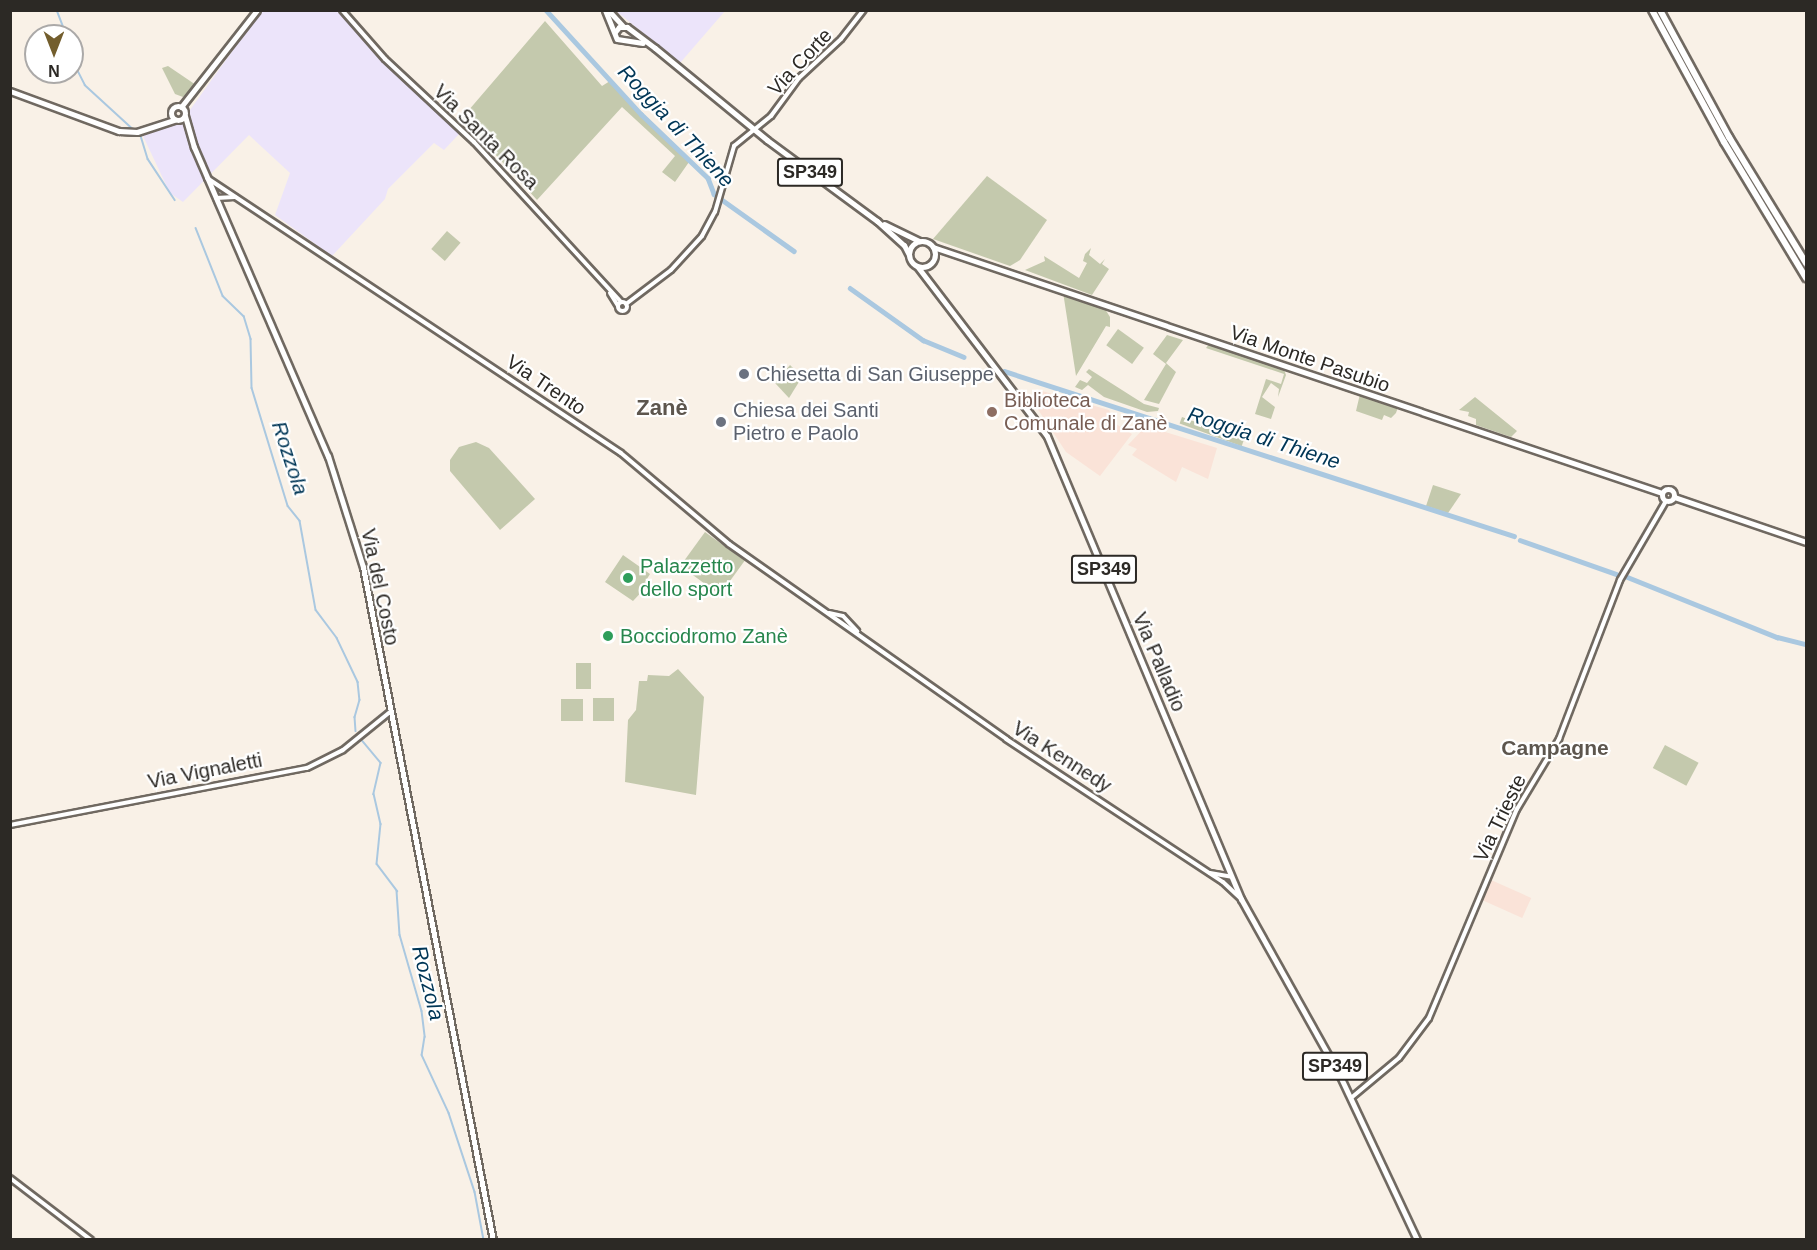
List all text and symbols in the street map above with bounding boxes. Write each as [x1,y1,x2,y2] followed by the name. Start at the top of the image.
[763,23,837,101] street label: Via Corte
[24,24,84,84] north arrow
[613,59,739,193] water label: Roggia di Thiene
[48,62,60,79] text: N
[429,80,543,194] street label: Via Santa Rosa
[776,157,844,187] road number: SP349
[1227,320,1393,398] street label: Via Monte Pasubio
[502,350,590,420] street label: Via Trento
[756,362,994,386] place label: Chiesetta di San Giuseppe
[737,367,751,381] marker: Chiesetta di San Giuseppe
[1004,388,1167,435] place label: Biblioteca Comunale di Zanè
[636,395,688,421] district label: Zanè
[733,398,879,445] place label: Chiesa dei Santi Pietro e Paolo
[1185,401,1343,475] water label: Roggia di Thiene
[985,405,999,419] marker: Biblioteca Comunale di Zanè
[714,415,728,429] marker: Chiesa dei Santi Pietro e Paolo
[266,418,314,498] water label: Rozzola
[356,527,404,647] street label: Via del Costo
[640,554,733,601] place label: Palazzetto dello sport
[1070,554,1138,584] road number: SP349
[621,571,635,585] marker: Palazzetto dello sport
[1127,609,1191,715] street label: Via Palladio
[620,624,788,648] place label: Bocciodromo Zanè
[601,629,615,643] marker: Bocciodromo Zanè
[1008,716,1116,798] street label: Via Kennedy
[1501,735,1609,761] district label: Campagne
[146,748,264,794] street label: Via Vignaletti
[1469,770,1531,866] street label: Via Trieste
[407,943,449,1023] water label: Rozzola
[1300,1051,1370,1081] road number: SP349

